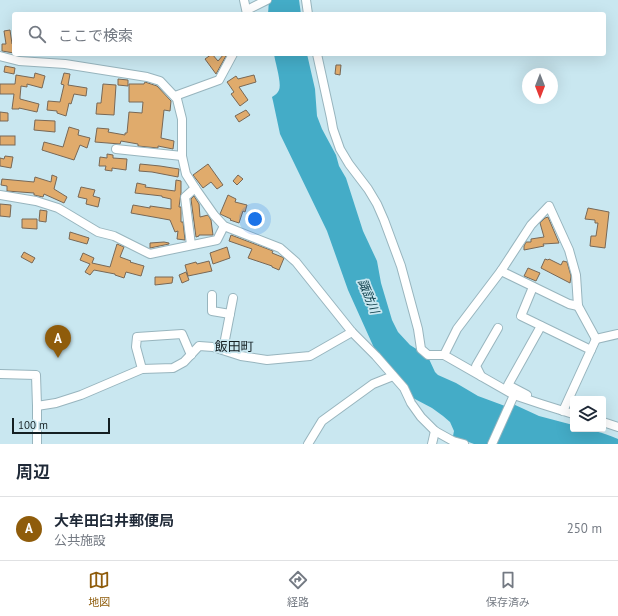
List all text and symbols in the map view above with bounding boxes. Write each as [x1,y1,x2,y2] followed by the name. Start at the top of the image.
[12,12,606,56] search box
[26,23,48,45] icon: search
[58,26,133,45] text: ここで検索
[522,68,558,104] north arrow
[245,209,265,229] your location
[355,276,383,317] water label: 諏訪川
[45,325,71,358] pin: A
[214,338,254,355] district label: 飯田町
[570,396,606,432] map controls
[570,396,606,432] button: layers
[12,416,110,435] scale bar
[18,418,48,432] text: 100 m
[16,461,50,483] text: 周辺
[54,511,174,530] text: 大牟田臼井郵便局
[25,520,33,537] text: A
[567,520,602,537] text: 250 m
[54,532,106,549] text: 公共施設
[88,569,110,609] tab: 地図
[287,569,309,609] tab: 経路
[486,569,530,609] tab: 保存済み

